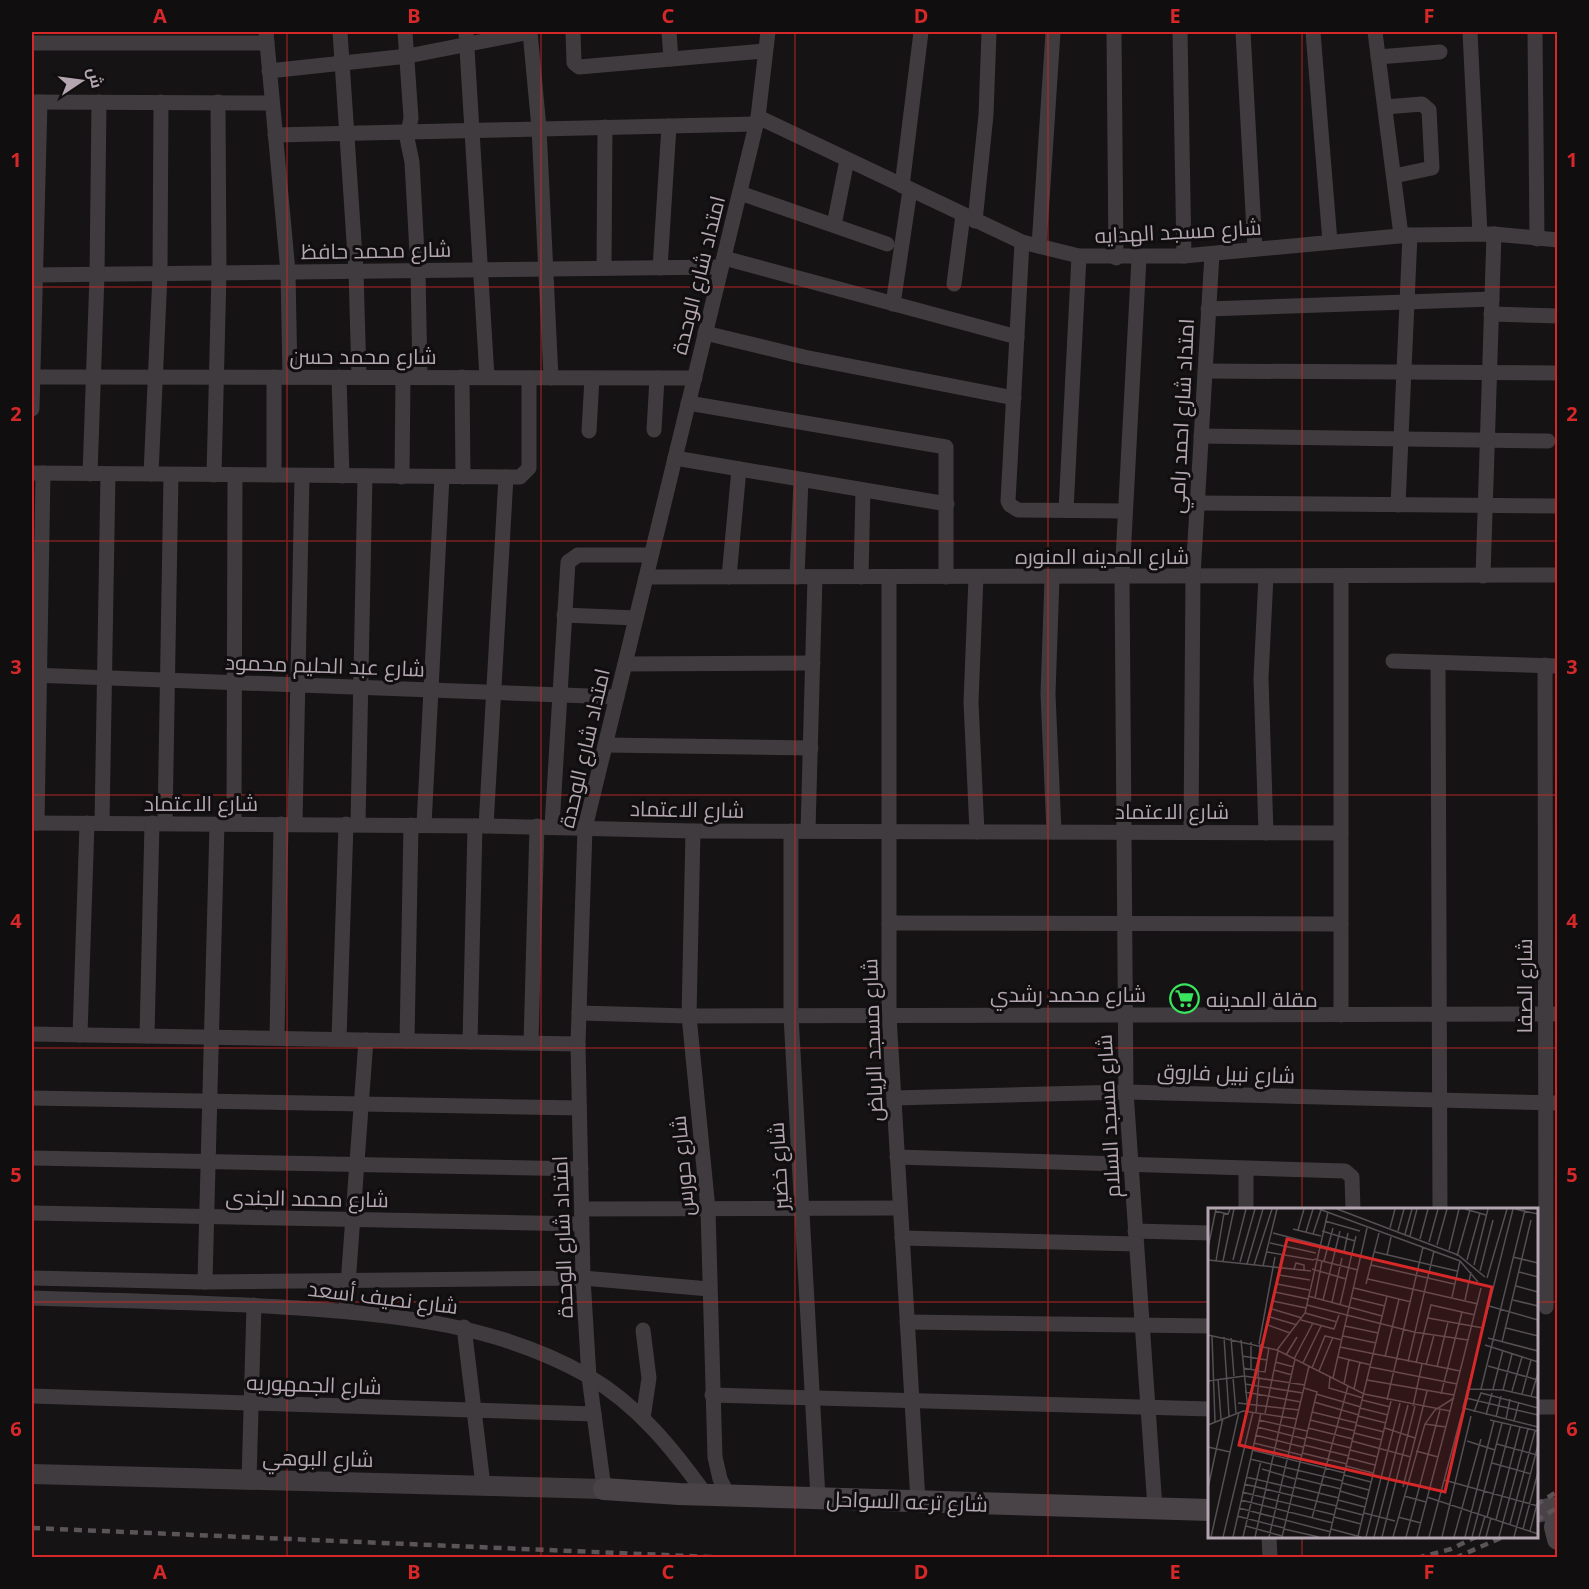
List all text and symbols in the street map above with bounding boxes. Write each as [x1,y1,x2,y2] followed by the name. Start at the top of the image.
[153,2,167,29] text: A
[407,2,421,29] text: B
[662,2,675,29] text: C
[914,2,928,29] text: D
[1169,2,1181,29] text: E
[1424,2,1434,29] text: F
[51,51,111,111] north arrow
[83,65,109,90] text: ش
[10,146,22,173] text: 1
[1566,146,1578,173] text: 1
[665,193,732,358] street label: امتداد شارع الوحدة
[1094,213,1262,250] street label: شارع مسجد الهدايه
[301,235,452,266] street label: شارع محمد حافظ
[1162,318,1203,514] street label: امتداد شارع احمد رامي
[289,342,437,371] street label: شارع محمد حسن
[10,400,22,427] text: 2
[1566,400,1578,427] text: 2
[1015,542,1189,571] street label: شارع المدينه المنوره
[225,648,425,683] street label: شارع عبد الحليم محمود
[10,653,22,680] text: 3
[1566,653,1578,680] text: 3
[552,666,617,831] street label: امتداد شارع الوحدة
[144,789,258,818] street label: شارع الاعتماد
[630,794,744,825] street label: شارع الاعتماد
[1115,797,1229,826] street label: شارع الاعتماد
[10,907,22,934] text: 4
[1566,907,1578,934] text: 4
[1510,938,1539,1034] street label: شارع الصفا
[855,958,890,1122] street label: شارع مسجد الرياض
[990,980,1146,1011] street label: شارع محمد رشدي
[1169,983,1201,1015] supermarket icon: مقلة المدينه
[1206,985,1318,1013] place label: مقلة المدينه
[1090,1033,1127,1199] street label: شارع مسجد السلام
[1156,1057,1296,1090] street label: شارع نبيل فاروق
[664,1114,701,1217] street label: شارع حورس
[762,1121,795,1212] street label: شارع خضير
[545,1155,580,1319] street label: امتداد شارع الوحدة
[10,1161,22,1188] text: 5
[1566,1161,1578,1188] text: 5
[225,1183,389,1214] street label: شارع محمد الجندى
[1208,1208,1538,1538] inset map
[306,1274,460,1321] street label: شارع نصيف أسعد
[246,1368,382,1401] street label: شارع الجمهوريه
[10,1415,22,1442] text: 6
[1566,1415,1578,1442] text: 6
[262,1443,374,1476] street label: شارع البوهي
[826,1484,988,1519] street label: شارع ترعه السواحل
[153,1558,167,1585] text: A
[407,1558,421,1585] text: B
[662,1558,675,1585] text: C
[914,1558,928,1585] text: D
[1169,1558,1181,1585] text: E
[1424,1558,1434,1585] text: F

